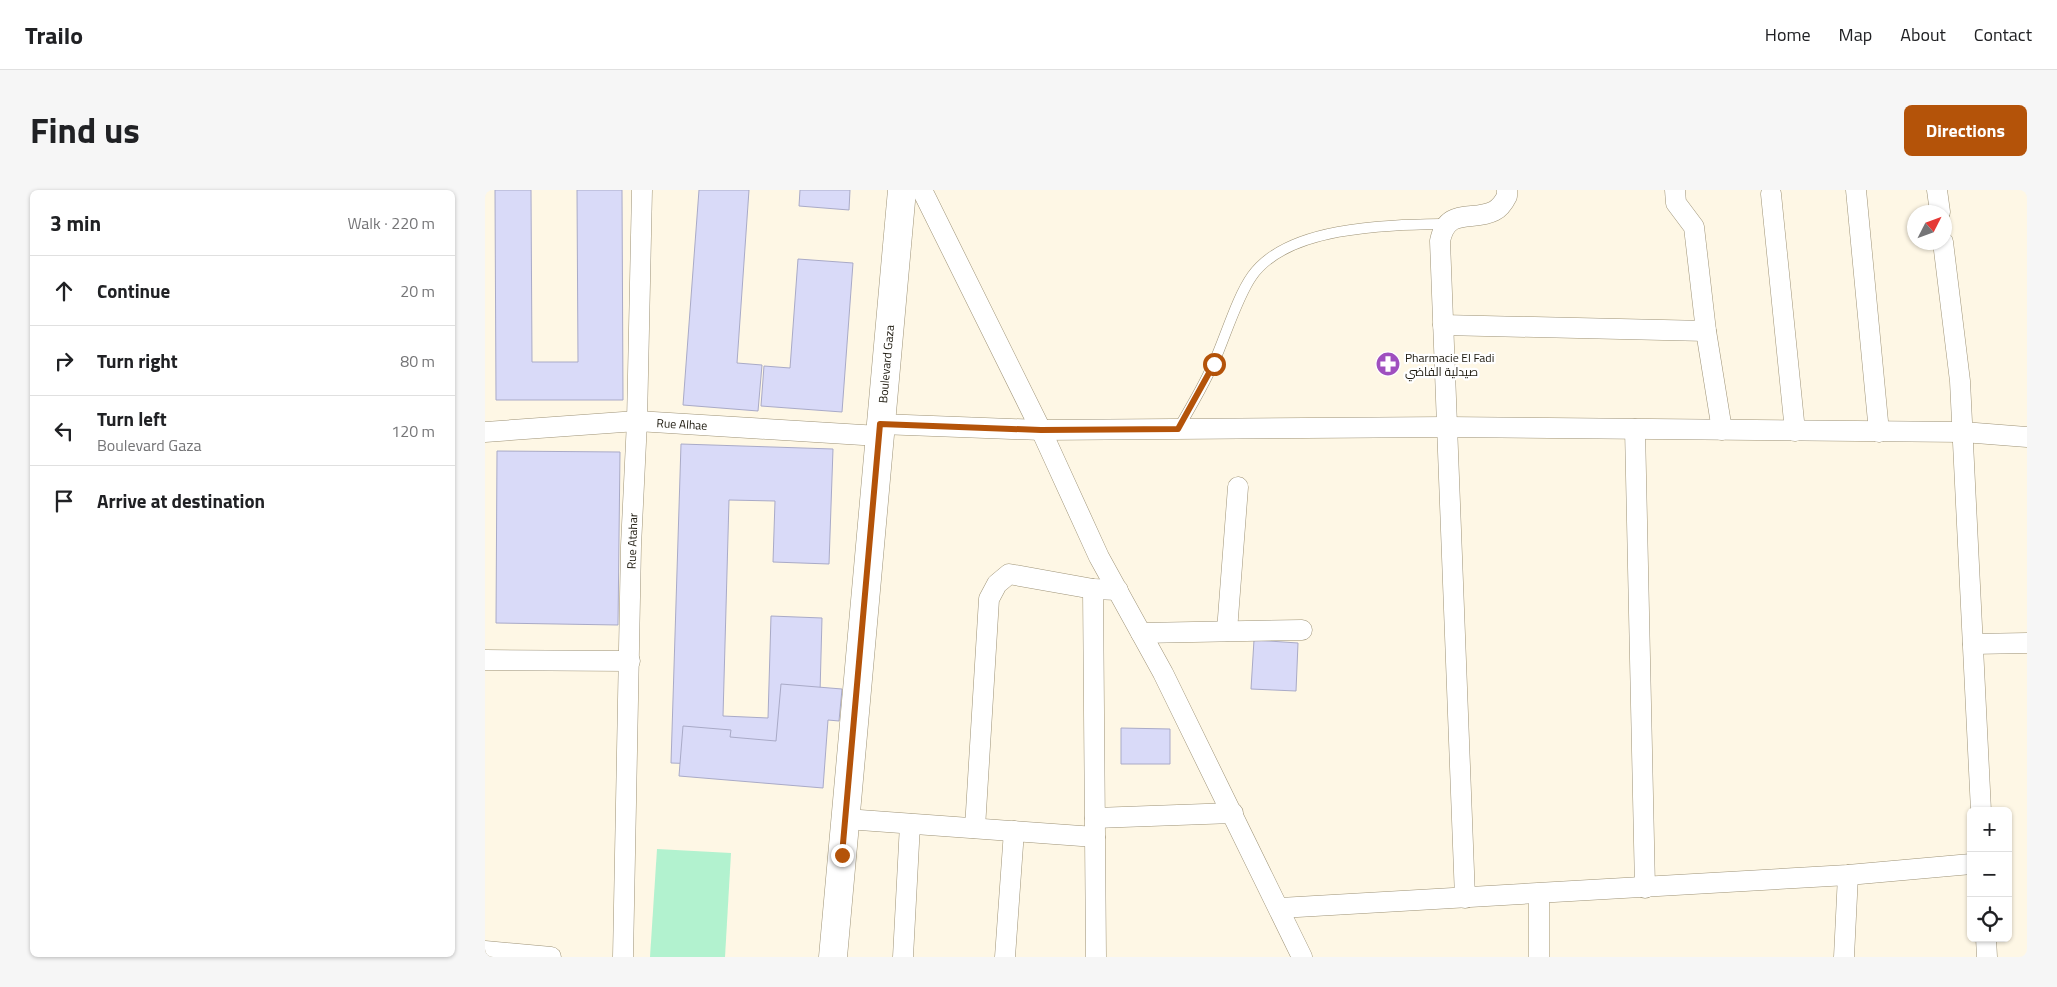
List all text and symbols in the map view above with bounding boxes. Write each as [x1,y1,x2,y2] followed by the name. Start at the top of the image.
[25,17,83,53] text: Trailo
[1765,21,1811,48] text: Home
[1839,21,1872,48] text: Map
[1900,21,1946,48] text: About
[1974,21,2032,48] text: Contact
[30,103,140,157] text: Find us
[1904,105,2027,156] button: Directions
[1907,205,1952,250] north arrow
[50,207,101,239] text: 3 min
[347,211,435,235] text: Walk · 220 m
[97,276,170,305] text: Continue
[50,277,78,305] icon: ahead
[400,279,435,303] text: 20 m
[873,324,899,404] street label: Boulevard Gaza
[97,346,178,375] text: Turn right
[50,347,78,375] icon: right
[1405,348,1494,382] place label: Pharmacie El Fadi صيدلية الفاضي
[400,349,435,373] text: 80 m
[1375,351,1401,377] pharmacy icon: Pharmacie El Fadi صيدلية الفاضي
[1203,353,1226,376] route start
[97,404,167,433] text: Turn left
[656,413,708,435] street label: Rue Alhae
[50,417,78,445] icon: left
[391,419,435,443] text: 120 m
[97,433,202,457] text: Boulevard Gaza
[97,486,265,515] text: Arrive at destination
[50,487,78,515] icon: arrive
[622,513,642,569] street label: Rue Atahar
[1967,807,2012,942] map controls
[1967,807,2012,852] button: +
[831,844,854,867] route end
[1967,852,2012,897] button: −
[1967,897,2012,942] button: locate

